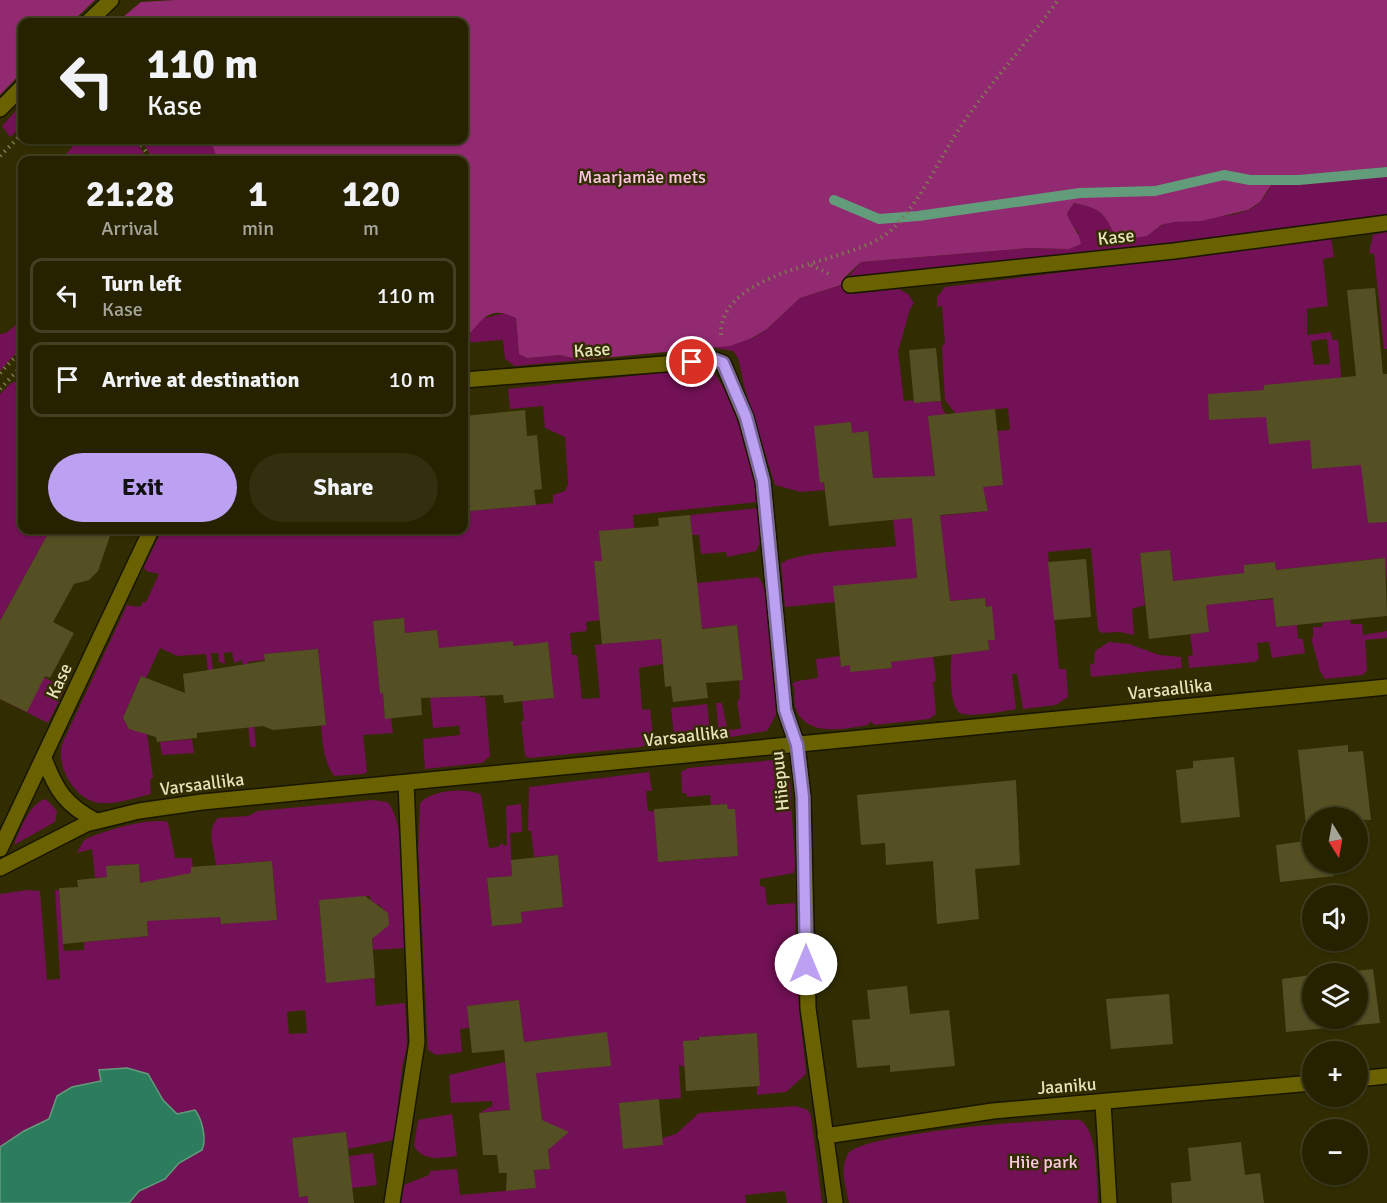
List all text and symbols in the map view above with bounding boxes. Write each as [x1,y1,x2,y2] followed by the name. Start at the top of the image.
[147,39,258,90] text: 110 m
[48,42,126,120] icon: left
[147,90,202,123] text: Kase
[578,166,706,188] park label: Maarjamäe mets
[86,172,174,217] text: 21:28
[248,172,268,217] text: 1
[342,172,400,217] text: 120
[101,216,159,241] text: Arrival
[242,216,274,241] text: min
[363,216,379,241] text: m
[1097,224,1135,250] street label: Kase
[102,270,182,297] text: Turn left
[51,279,84,312] icon: left
[377,282,435,309] text: 110 m
[102,297,143,322] text: Kase
[666,336,717,387] pin
[573,338,611,362] street label: Kase
[675,345,708,378] icon: arrive
[51,363,84,396] icon: arrive
[102,366,299,393] text: Arrive at destination
[389,366,435,393] text: 10 m
[48,453,237,522] button: Exit
[249,453,438,522] button: Share
[41,660,77,702] street label: Kase
[1127,674,1213,704] street label: Varsaallika
[643,721,729,751] street label: Varsaallika
[766,750,794,812] street label: Hiiepuu
[159,768,245,800] street label: Varsaallika
[1302,807,1368,873] north arrow
[1302,807,1368,1185] map controls
[1302,885,1368,951] button: sound
[774,932,838,996] position arrow
[1302,963,1368,1029] button: layers
[1302,1041,1368,1107] button: +
[1037,1073,1097,1099] street label: Jaaniku
[1302,1119,1368,1185] button: −
[1008,1151,1078,1173] park label: Hiie park

